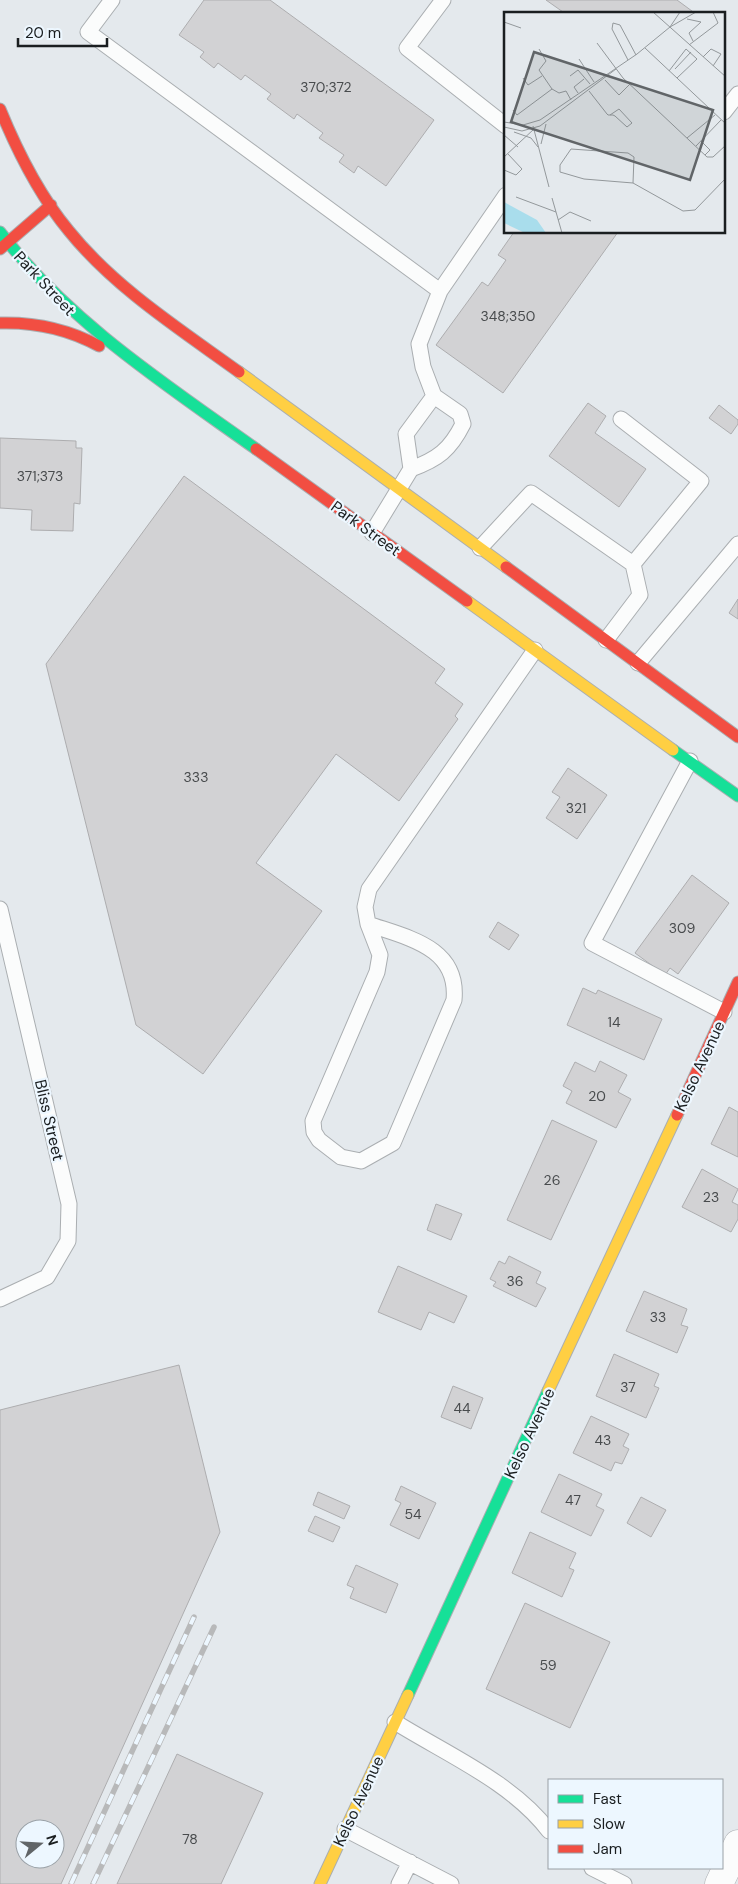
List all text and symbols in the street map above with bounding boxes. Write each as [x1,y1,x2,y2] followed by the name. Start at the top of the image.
[504,12,726,234] inset map
[18,15,106,47] scale bar
[25,23,61,43] text: 20 m
[300,78,352,96] house number: 370;372
[9,246,80,320] street label: Park Street
[481,307,535,325] house number: 348;350
[17,467,63,485] house number: 371;373
[327,496,405,561] street label: Park Street
[184,768,208,786] house number: 333
[566,799,586,817] house number: 321
[669,919,696,937] house number: 309
[608,1013,621,1031] house number: 14
[669,1018,730,1115] street label: Kelso Avenue
[30,1077,69,1163] street label: Bliss Street
[588,1087,606,1105] house number: 20
[544,1171,560,1189] house number: 26
[703,1188,719,1206] house number: 23
[506,1272,524,1290] house number: 36
[650,1308,666,1326] house number: 33
[620,1378,636,1396] house number: 37
[499,1385,560,1482] street label: Kelso Avenue
[454,1399,471,1417] house number: 44
[595,1431,611,1449] house number: 43
[565,1491,581,1509] house number: 47
[404,1505,422,1523] house number: 54
[540,1656,557,1674] house number: 59
[328,1753,389,1850] street label: Kelso Avenue
[548,1779,723,1869] legend
[593,1789,622,1809] text: Fast
[593,1814,626,1834] text: Slow
[15,1819,65,1869] north arrow
[182,1830,198,1848] house number: 78
[42,1832,63,1848] text: N
[593,1839,622,1859] text: Jam

